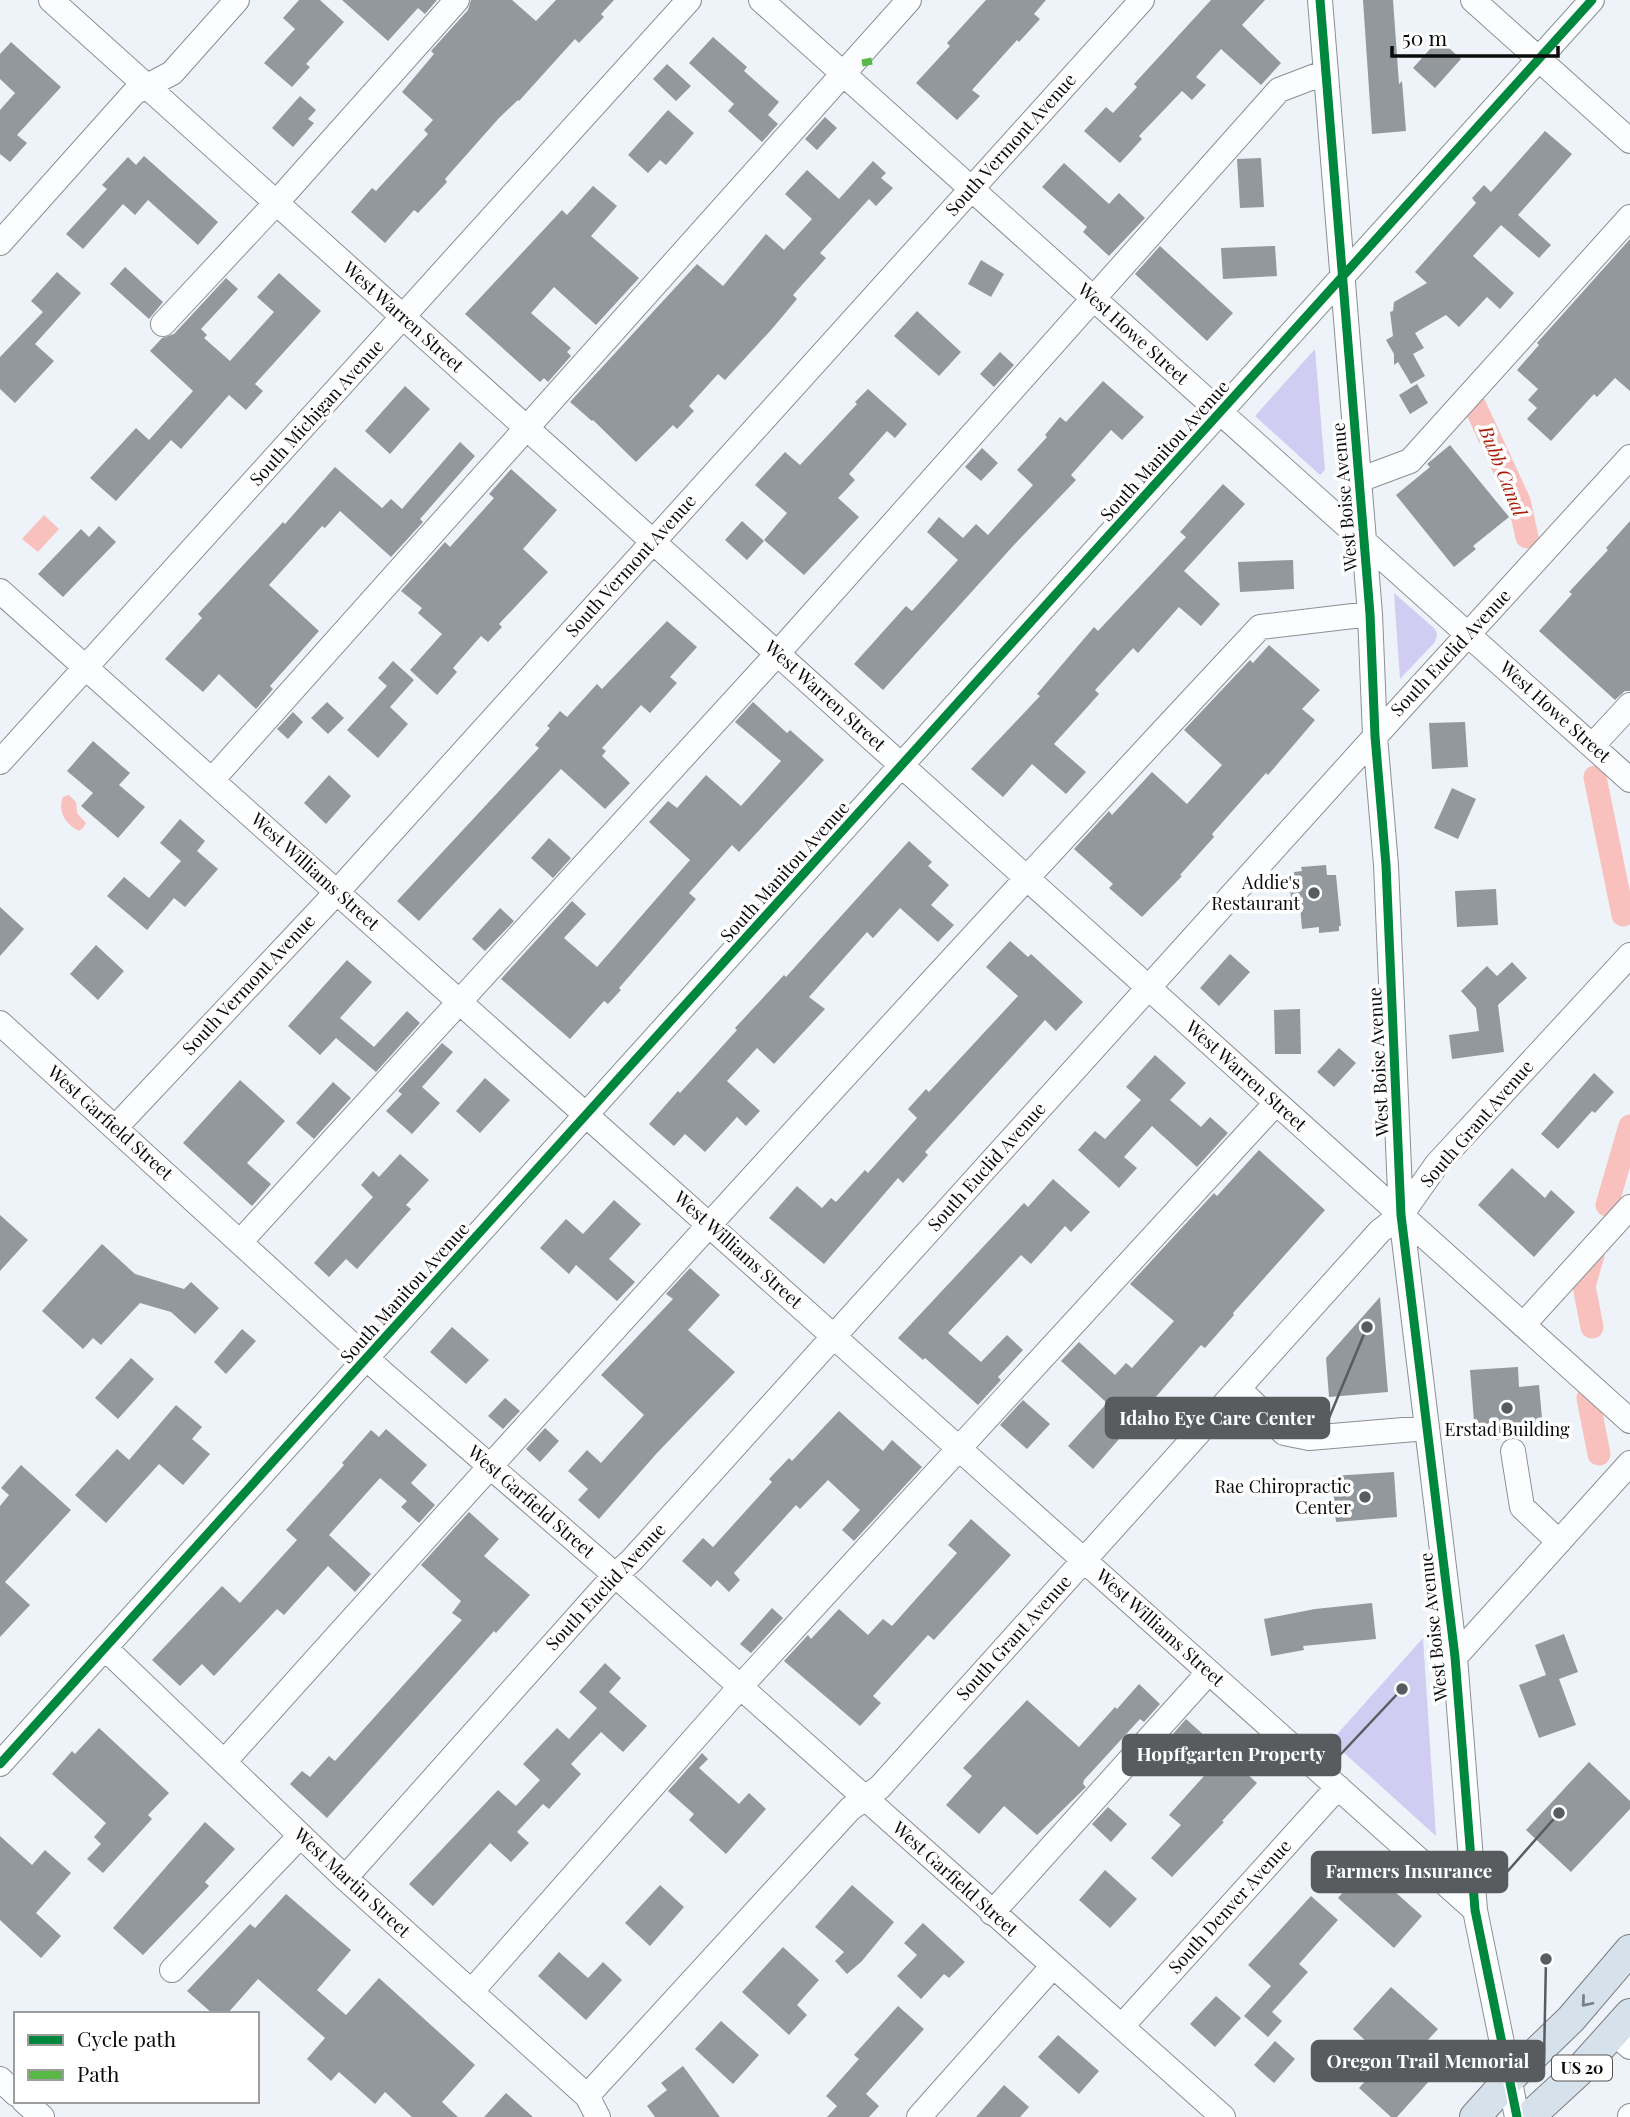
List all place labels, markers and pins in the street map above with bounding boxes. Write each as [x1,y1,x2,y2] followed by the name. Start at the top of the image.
[1211,870,1301,915] place label: Addie's Restaurant
[1306,885,1322,901] marker: Addie's Restaurant
[1106,1398,1329,1438] callout: Idaho Eye Care Center
[1499,1400,1515,1416] marker: Erstad Building
[1444,1417,1570,1441] place label: Erstad Building
[1214,1474,1351,1519] place label: Rae Chiropractic Center
[1357,1489,1373,1505] marker: Rae Chiropractic Center
[1123,1735,1340,1775] callout: Hopffgarten Property
[1312,1852,1507,1892] callout: Farmers Insurance
[1312,2041,1544,2081] callout: Oregon Trail Memorial

